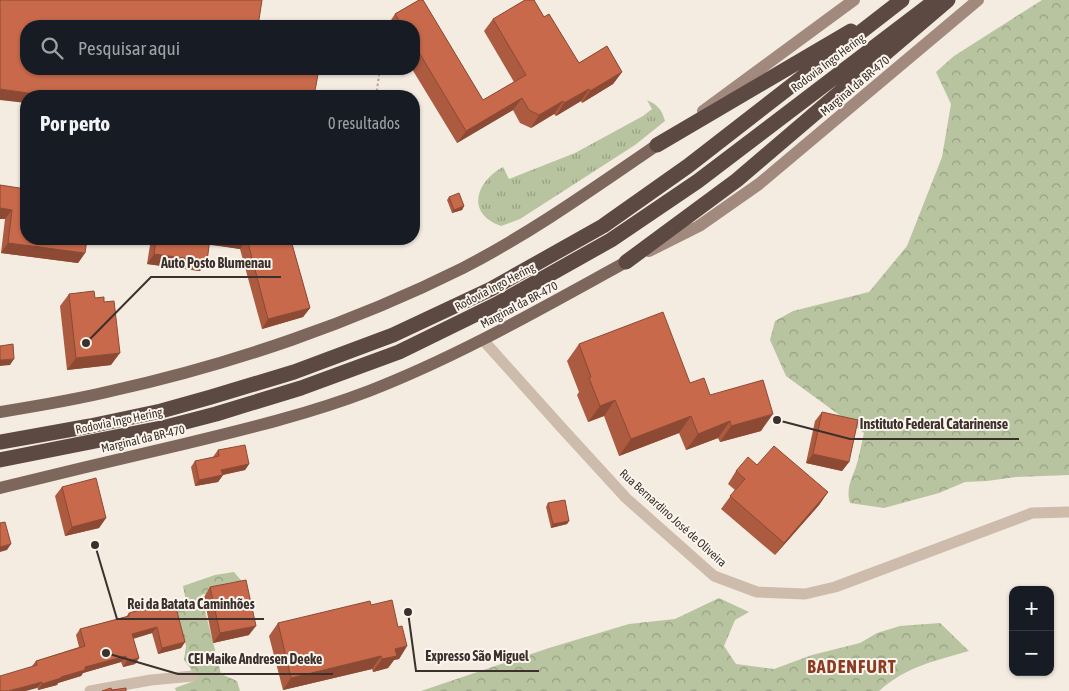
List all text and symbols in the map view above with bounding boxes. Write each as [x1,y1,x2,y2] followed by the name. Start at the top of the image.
[20,20,420,75] search box
[788,30,868,95] street label: Rodovia Ingo Hering
[38,34,66,62] icon: search
[78,37,180,59] text: Pesquisar aqui
[818,53,893,119] street label: Marginal da BR-470
[40,111,110,135] text: Por perto
[328,114,400,132] text: 0 resultados
[151,248,281,277] callout: Auto Posto Blumenau
[160,255,271,271] text: Auto Posto Blumenau
[453,260,538,314] street label: Rodovia Ingo Hering
[478,279,560,331] street label: Marginal da BR-470
[74,405,165,437] street label: Rodovia Ingo Hering
[850,410,1019,439] callout: Instituto Federal Catarinense
[860,416,1008,432] text: Instituto Federal Catarinense
[100,422,187,455] street label: Marginal da BR-470
[617,466,729,570] street label: Rua Bernardino José de Oliveira
[1009,586,1054,676] map controls
[1009,586,1054,631] button: +
[117,590,264,619] callout: Rei da Batata Caminhões
[127,596,255,612] text: Rei da Batata Caminhões
[1009,631,1054,676] button: −
[416,642,539,671] callout: Expresso São Miguel
[178,645,333,674] callout: CEI Maike Andresen Deeke
[425,648,529,664] text: Expresso São Miguel
[188,651,322,667] text: CEI Maike Andresen Deeke
[807,656,897,677] district label: BADENFURT

